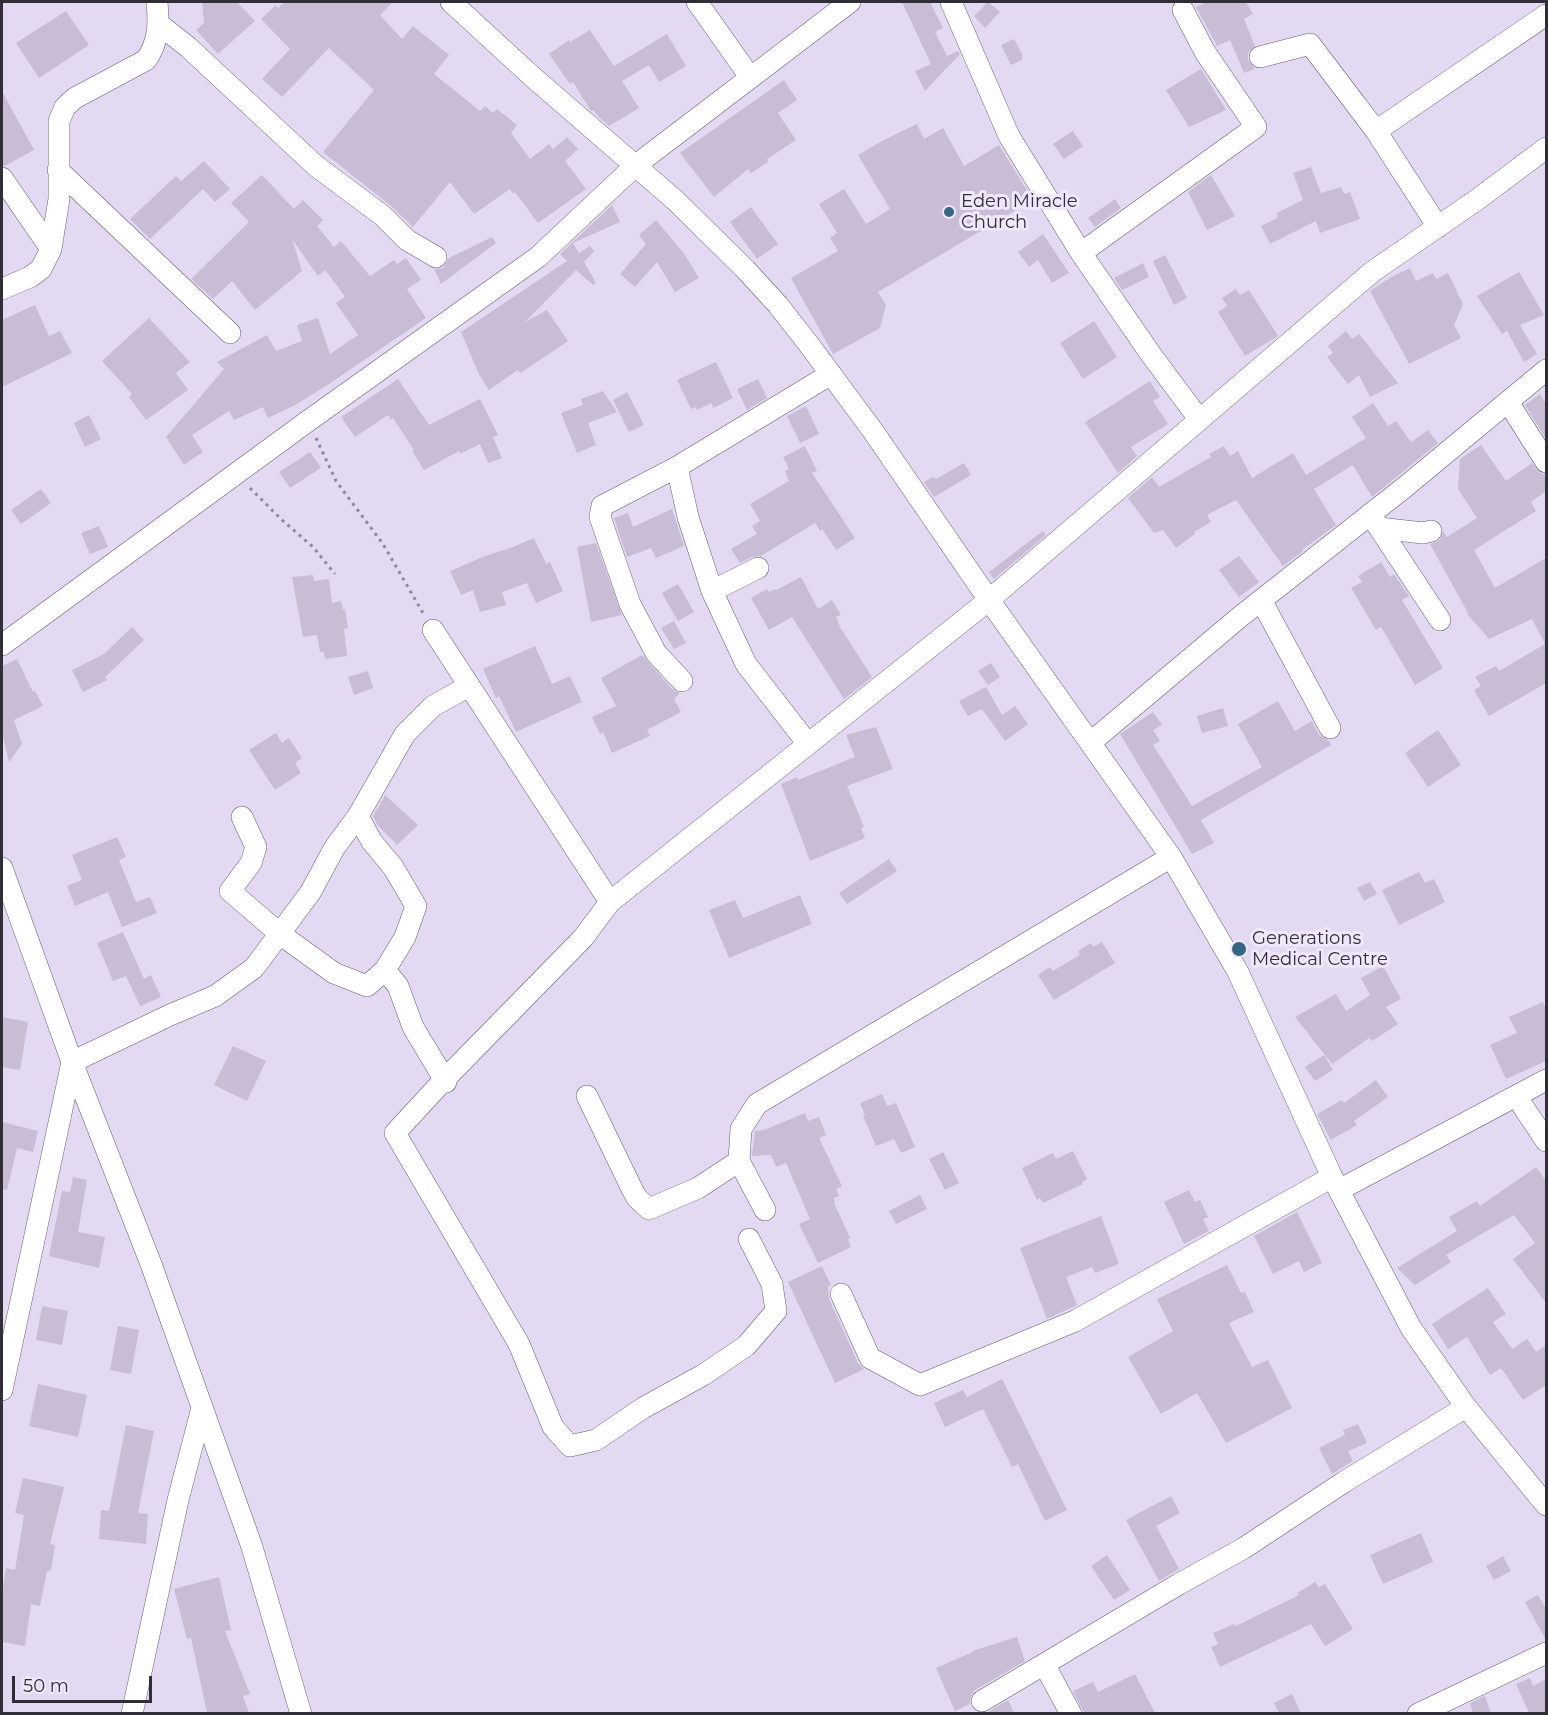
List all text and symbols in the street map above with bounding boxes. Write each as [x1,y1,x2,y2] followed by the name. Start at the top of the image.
[961,191,1078,234] place label: Eden Miracle Church
[942,205,956,219] marker: Eden Miracle Church
[1252,928,1388,970] place label: Generations Medical Centre
[1230,940,1248,958] marker: Generations Medical Centre
[15,1664,154,1702] scale bar
[23,1675,69,1697] text: 50 m

